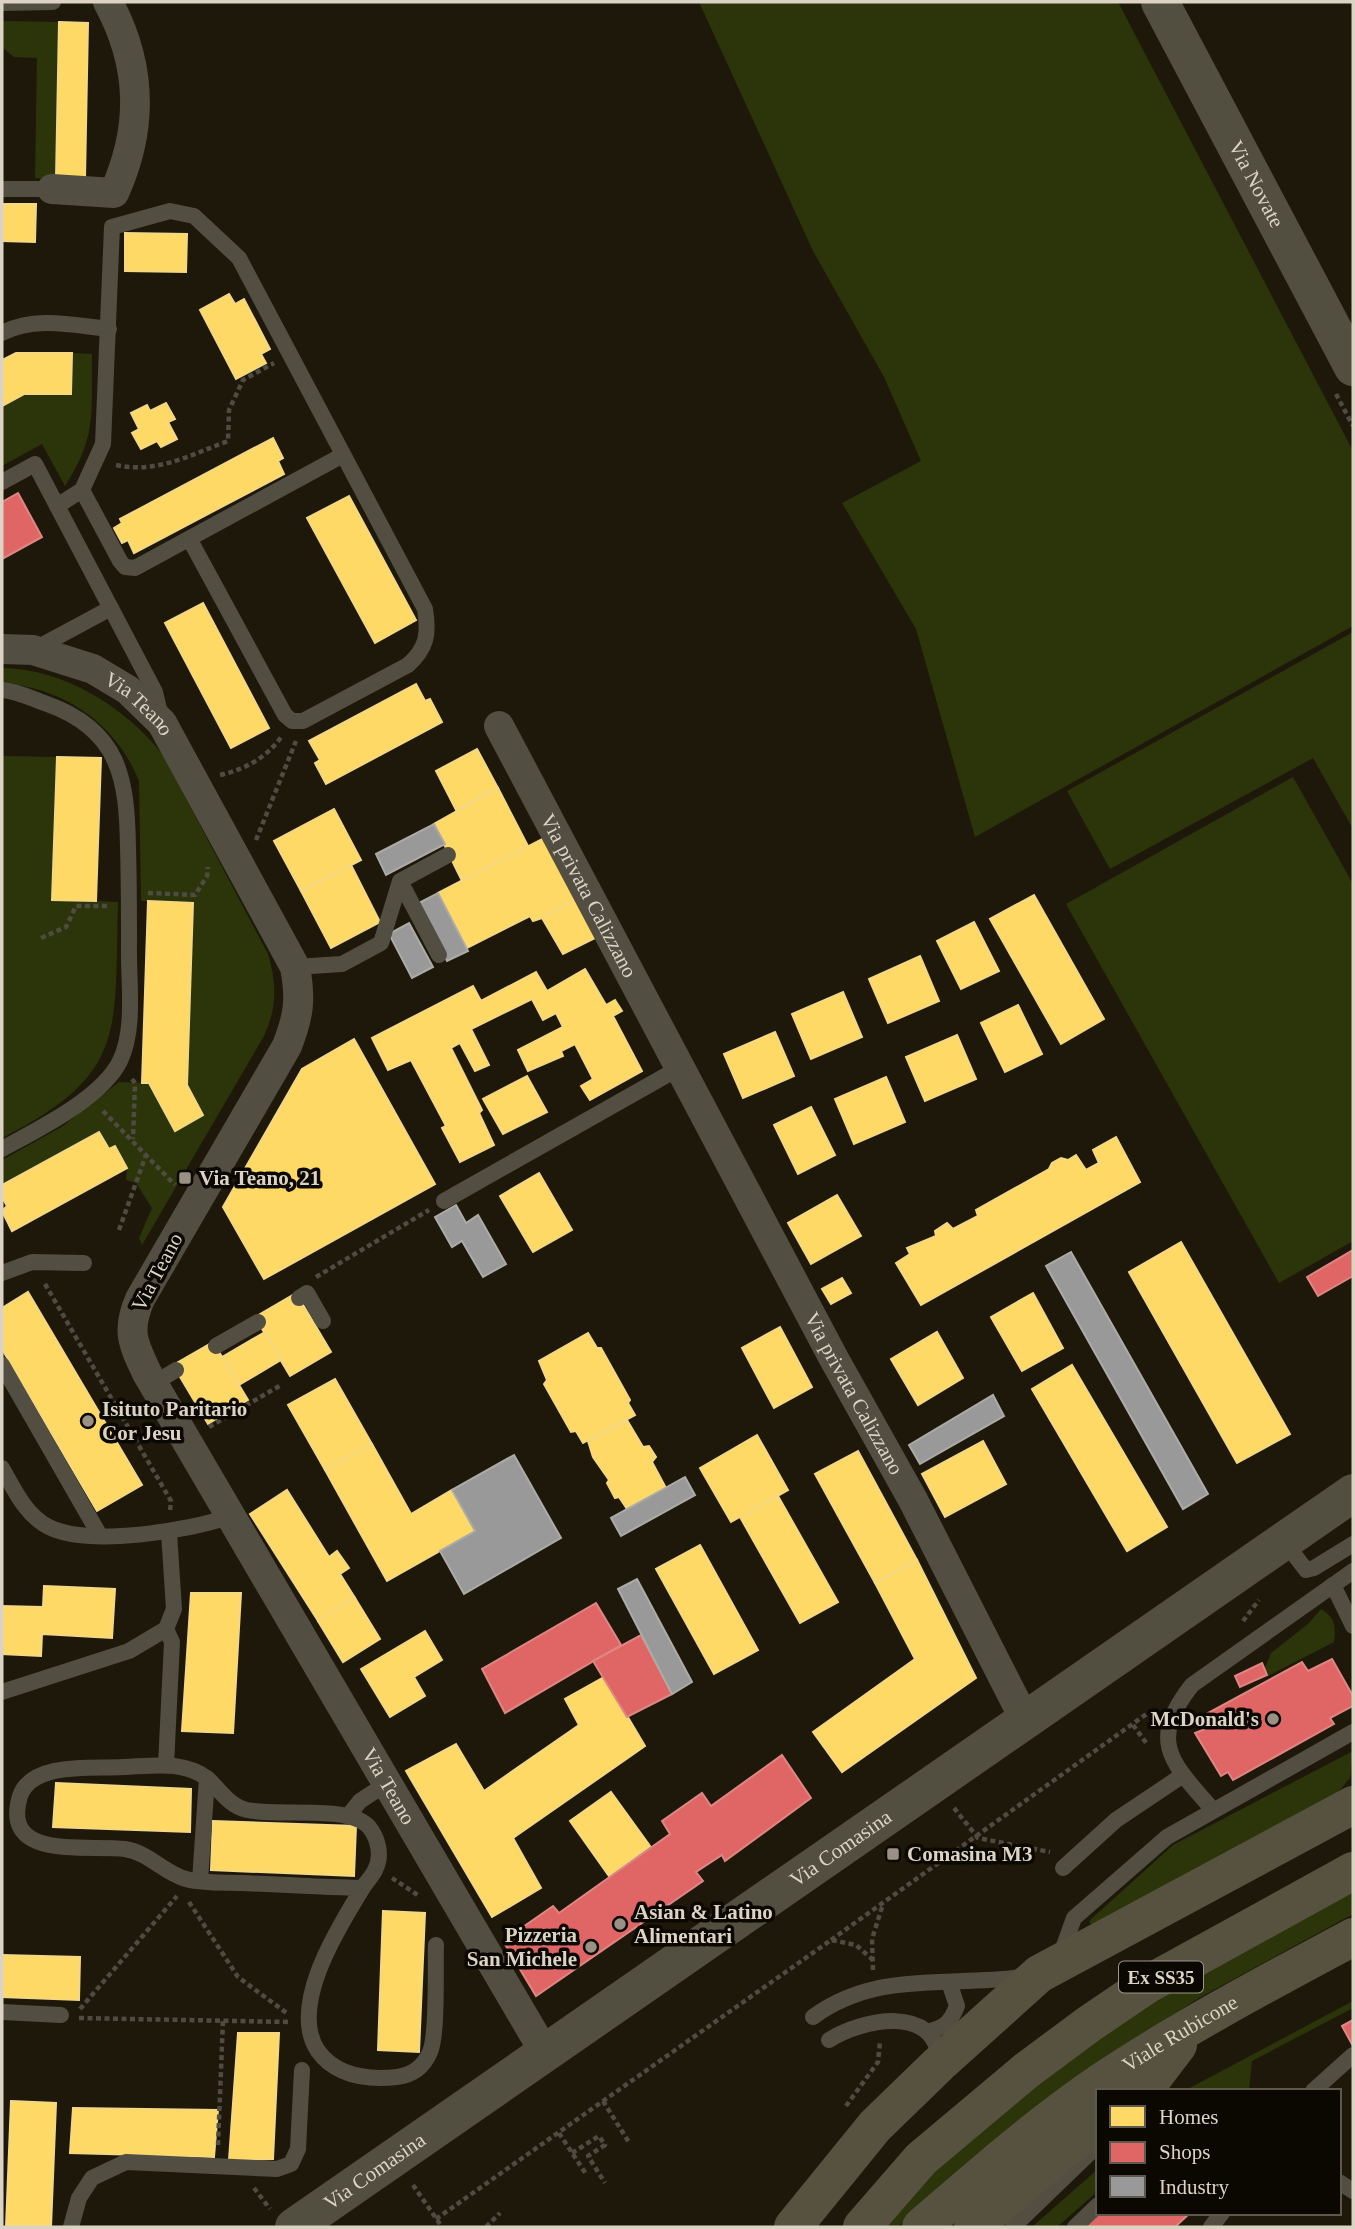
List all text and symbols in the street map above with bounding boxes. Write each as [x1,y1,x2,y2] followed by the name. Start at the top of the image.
[1223,137,1289,232] street label: Via Novate
[100,667,178,740] street label: Via Teano
[536,810,642,982] street label: Via privata Calizzano
[199,1166,320,1190] place label: Via Teano, 21
[177,1170,193,1186] marker: Via Teano, 21
[126,1229,188,1315] street label: Via Teano
[800,1308,908,1479] street label: Via privata Calizzano
[102,1397,247,1445] place label: Isituto Paritario Cor Jesu
[80,1413,96,1429] marker: Isituto Paritario Cor Jesu
[1150,1707,1259,1731] place label: McDonald's
[1265,1711,1281,1727] marker: McDonald's
[357,1743,421,1829] street label: Via Teano
[785,1804,897,1892] street label: Via Comasina
[907,1842,1032,1866] place label: Comasina M3
[885,1846,901,1862] marker: Comasina M3
[634,1900,773,1948] place label: Asian & Latino Alimentari
[612,1916,628,1932] marker: Asian & Latino Alimentari
[467,1923,577,1971] place label: Pizzeria San Michele
[583,1939,599,1955] marker: Pizzeria San Michele
[1119,1962,1203,1993] road number: Ex SS35
[1118,1990,1242,2077] street label: Viale Rubicone
[1096,2089,1341,2215] legend
[1159,2105,1219,2129] text: Homes
[319,2127,431,2215] street label: Via Comasina
[1159,2140,1210,2164] text: Shops
[1159,2175,1229,2199] text: Industry

